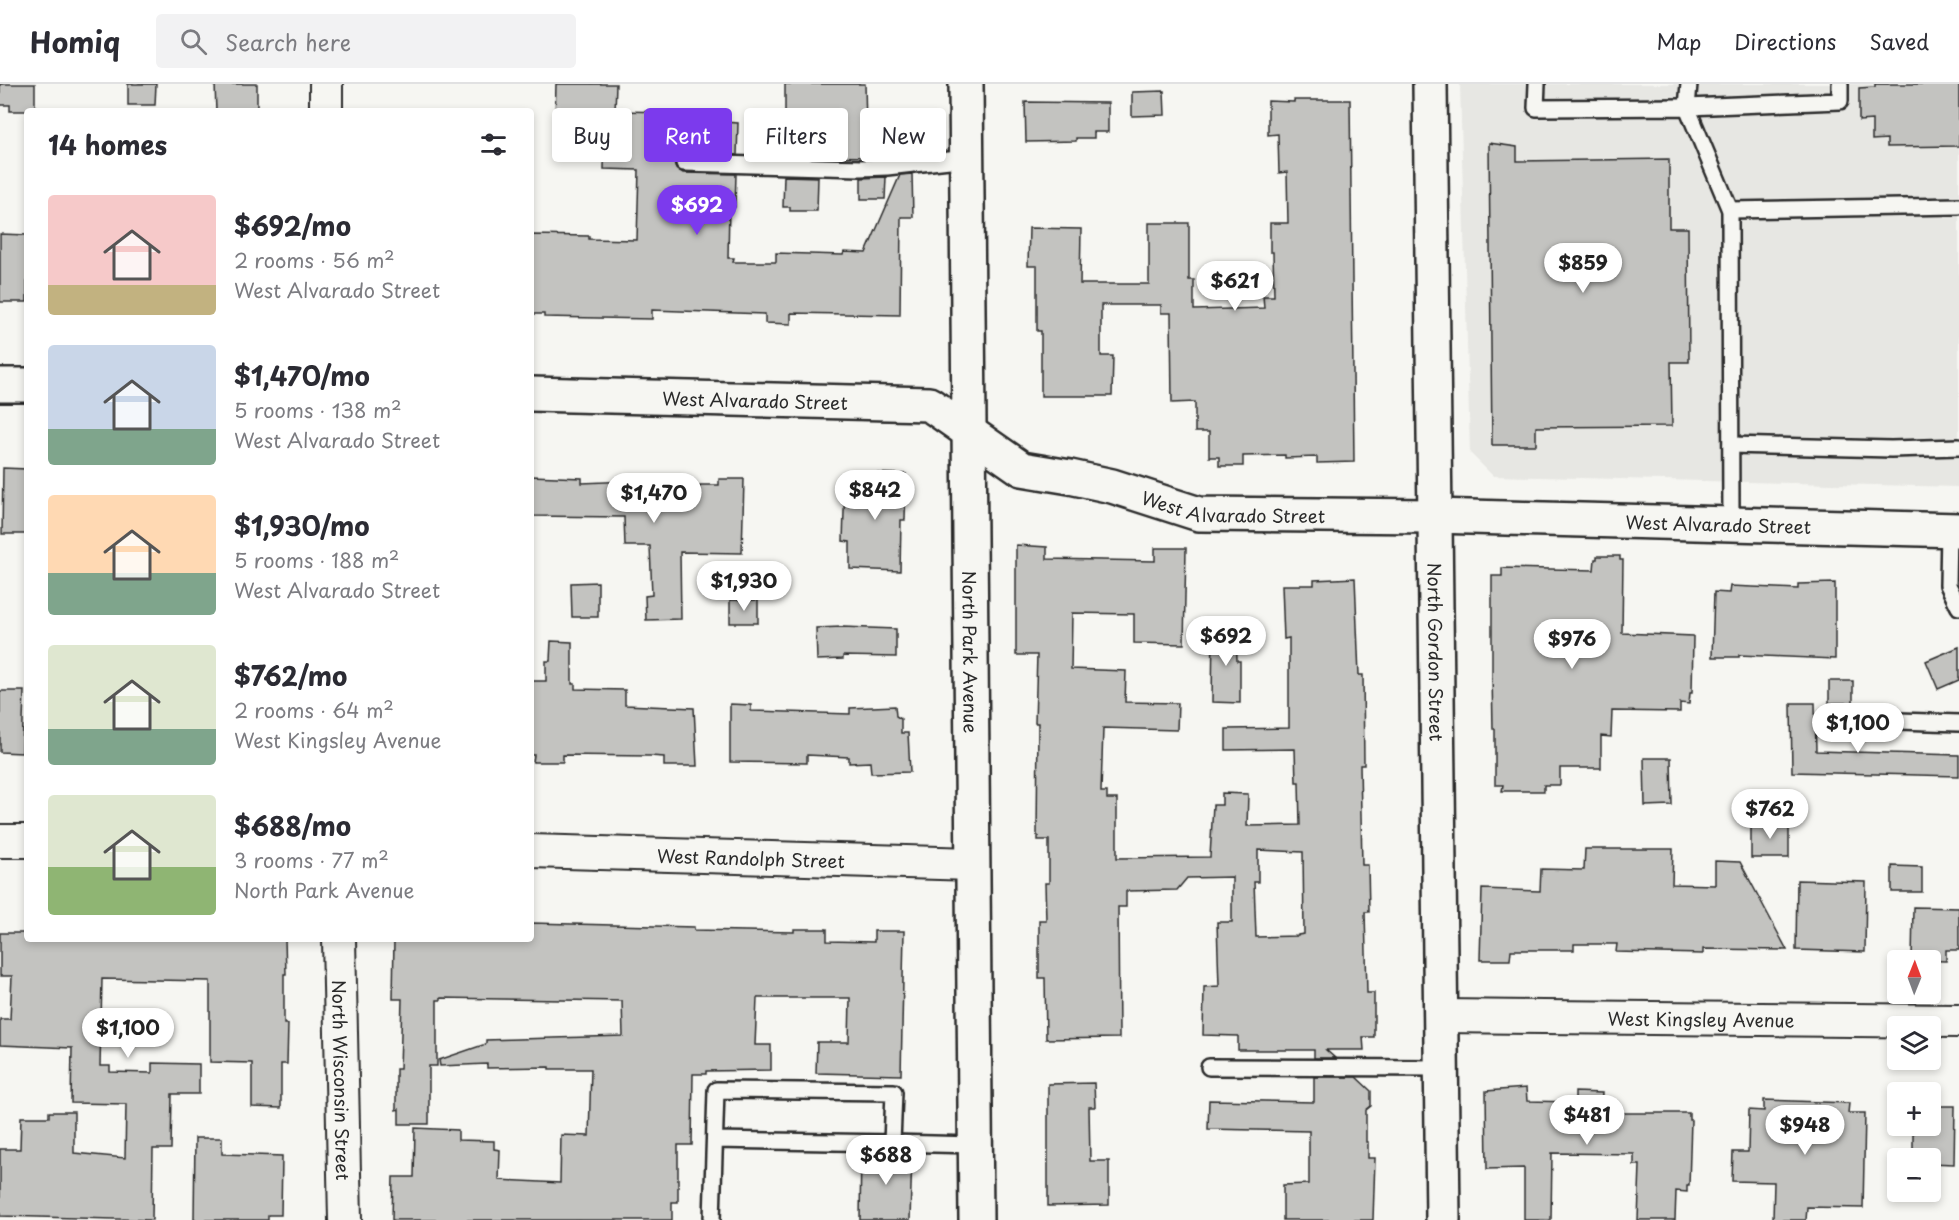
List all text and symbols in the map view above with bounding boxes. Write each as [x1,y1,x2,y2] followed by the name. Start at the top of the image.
[156,14,576,68] search box
[30,20,120,63] text: Homiq
[177,25,210,58] icon: search
[225,25,351,58] text: Search here
[1656,25,1701,57] text: Map
[1734,25,1836,57] text: Directions
[1869,25,1929,57] text: Saved
[552,108,632,162] chip: Buy
[644,108,732,162] chip: Rent
[744,108,848,162] chip: Filters
[860,108,946,162] chip: New
[48,125,167,164] text: 14 homes
[477,128,510,161] icon: filters
[661,185,733,236] pin: $692
[671,189,723,219] text: $692
[234,206,351,245] text: $692/mo
[96,219,168,291] icon: home
[1547,243,1619,294] pin: $859
[234,245,395,275] text: 2 rooms · 56 m²
[1558,247,1608,277] text: $859
[1199,261,1271,312] pin: $621
[1210,265,1260,295] text: $621
[234,275,440,305] text: West Alvarado Street
[234,356,370,395] text: $1,470/mo
[96,369,168,441] icon: home
[662,384,848,415] street label: West Alvarado Street
[234,395,402,425] text: 5 rooms · 138 m²
[234,425,440,455] text: West Alvarado Street
[839,470,911,521] pin: $842
[605,473,703,524] pin: $1,470
[849,474,901,504] text: $842
[621,477,687,507] text: $1,470
[1138,483,1325,529] street label: West Alvarado Street
[234,506,370,545] text: $1,930/mo
[1625,508,1811,540] street label: West Alvarado Street
[96,519,168,591] icon: home
[234,545,399,575] text: 5 rooms · 188 m²
[695,561,793,612] pin: $1,930
[1422,562,1451,741] street label: North Gordon Street
[711,565,777,595] text: $1,930
[957,571,985,734] street label: North Park Avenue
[234,575,440,605] text: West Alvarado Street
[1190,616,1262,667] pin: $692
[1536,619,1608,670] pin: $976
[1200,620,1252,650] text: $692
[1548,623,1596,653] text: $976
[234,656,347,695] text: $762/mo
[96,669,168,741] icon: home
[234,695,394,725] text: 2 rooms · 64 m²
[1809,703,1907,754] pin: $1,100
[1826,707,1890,737] text: $1,100
[234,725,441,755] text: West Kingsley Avenue
[1734,789,1806,840] pin: $762
[1745,793,1795,823] text: $762
[234,806,351,845] text: $688/mo
[96,819,168,891] icon: home
[657,841,845,874] street label: West Randolph Street
[234,845,389,875] text: 3 rooms · 77 m²
[234,875,414,905] text: North Park Avenue
[1887,950,1941,1004] north arrow
[1887,950,1941,1202] map controls
[326,979,358,1181] street label: North Wisconsin Street
[1607,1004,1795,1033] street label: West Kingsley Avenue
[79,1008,177,1059] pin: $1,100
[96,1012,160,1042] text: $1,100
[1887,1016,1941,1070] button: layers
[1887,1082,1941,1136] button: +
[1551,1095,1623,1146] pin: $481
[1563,1099,1611,1129] text: $481
[1769,1105,1841,1156] pin: $948
[1779,1109,1831,1139] text: $948
[850,1135,922,1186] pin: $688
[860,1139,912,1169] text: $688
[1887,1148,1941,1202] button: −

